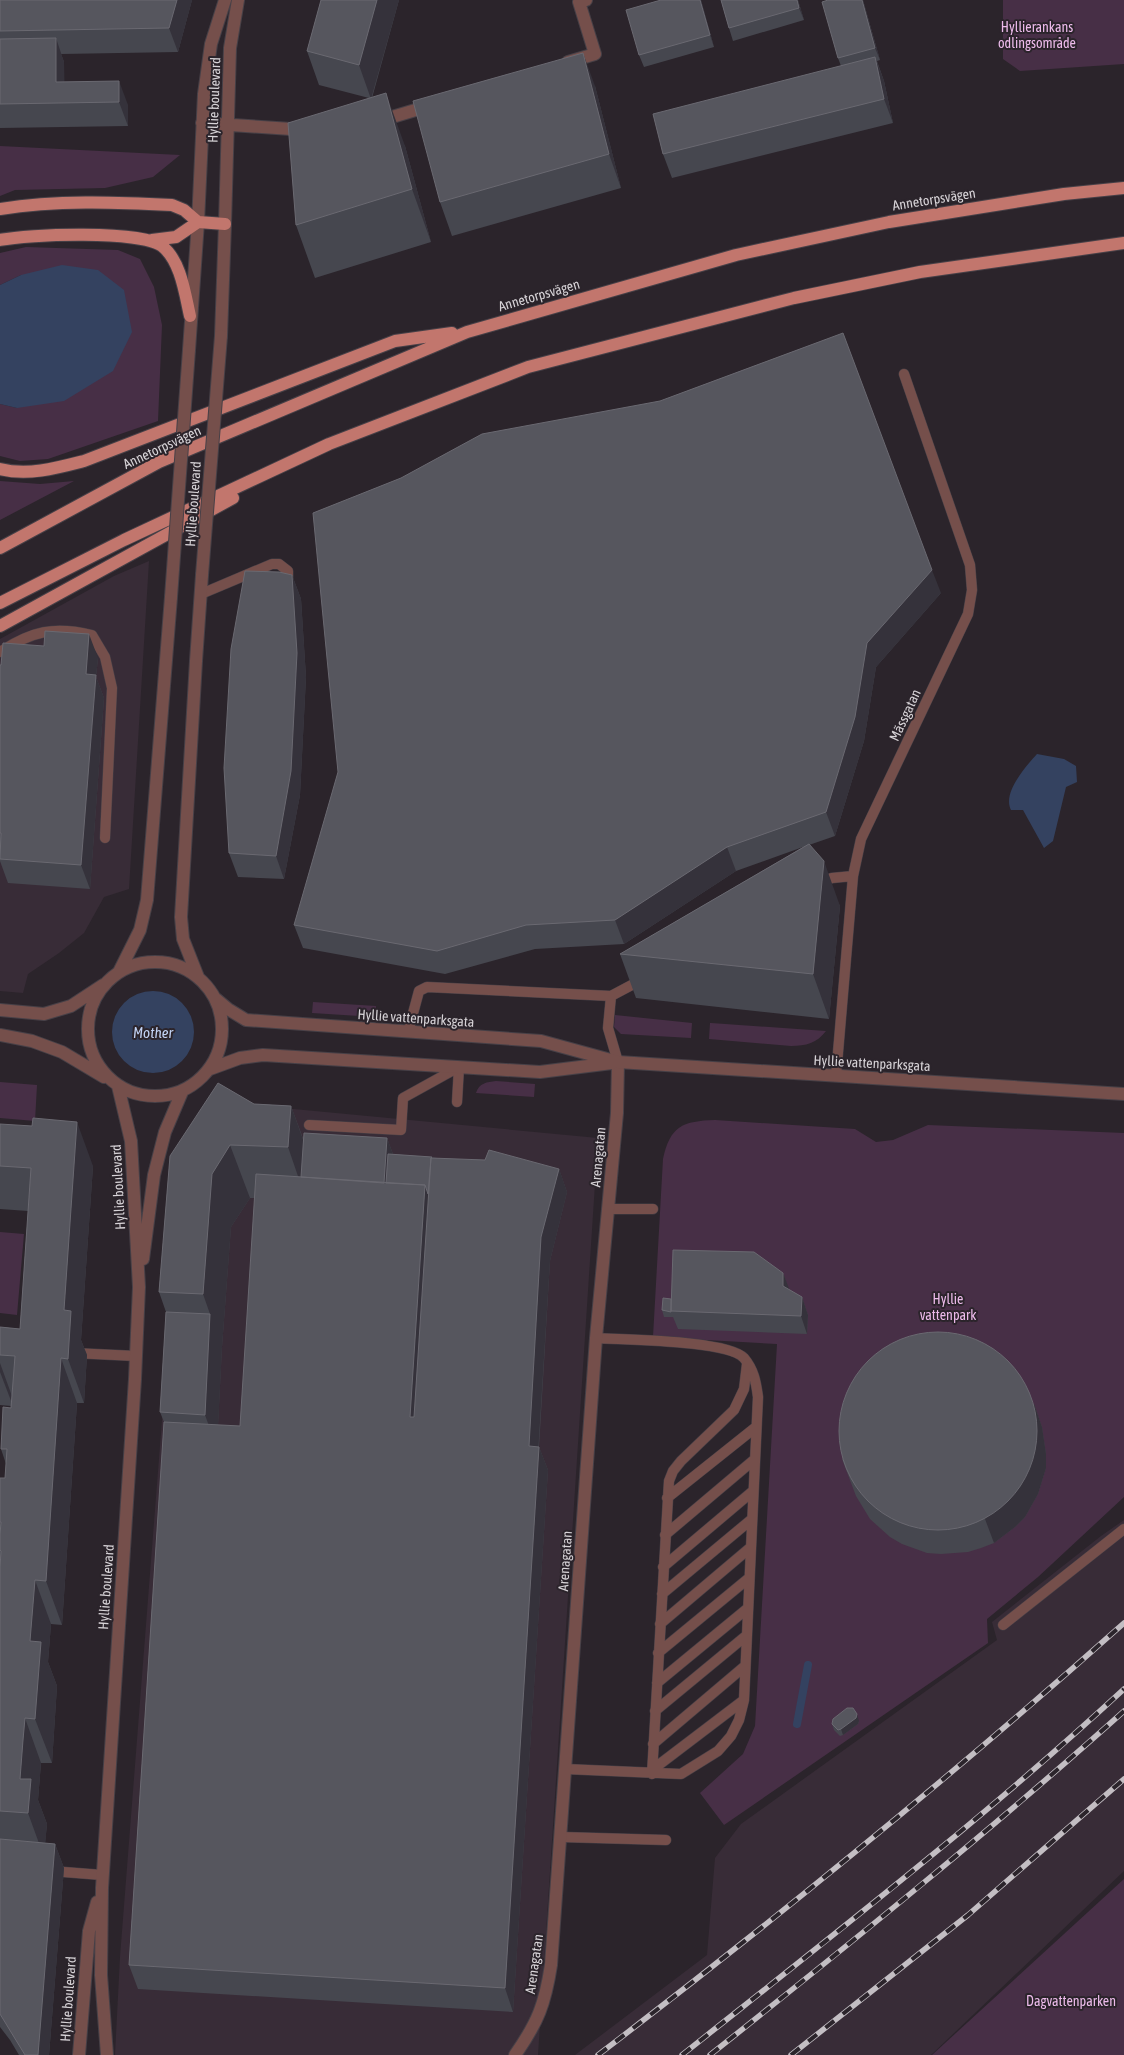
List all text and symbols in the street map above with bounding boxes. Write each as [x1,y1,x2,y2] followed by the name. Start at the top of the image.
[998,19,1076,51] park label: Hyllierankans odlingsområde
[205,57,223,143] street label: Hyllie boulevard
[891,185,977,213] street label: Annetorpsvägen
[496,276,582,314] street label: Annetorpsvägen
[121,422,203,472] street label: Annetorpsvägen
[182,461,204,547] street label: Hyllie boulevard
[886,687,924,743] street label: Mässgatan
[357,1006,475,1030] street label: Hyllie vattenparksgata
[133,1024,174,1041] water label: Mother
[813,1052,931,1074] street label: Hyllie vattenparksgata
[587,1126,609,1188] street label: Arenagatan
[108,1144,128,1230] street label: Hyllie boulevard
[920,1291,976,1323] park label: Hyllie vattenpark
[555,1530,575,1592] street label: Arenagatan
[95,1544,117,1630] street label: Hyllie boulevard
[522,1933,546,1995] street label: Arenagatan
[57,1956,79,2042] street label: Hyllie boulevard
[1026,1993,1116,2009] park label: Dagvattenparken

